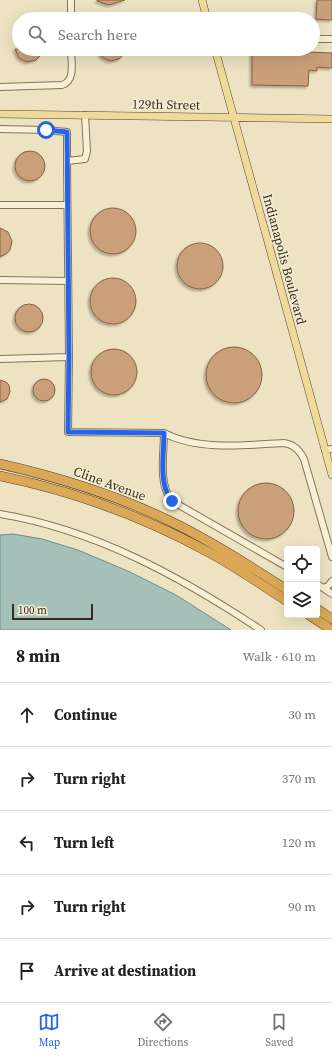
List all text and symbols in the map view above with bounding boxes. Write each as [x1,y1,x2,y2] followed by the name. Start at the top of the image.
[12,12,320,56] search box
[26,23,48,45] icon: search
[58,24,137,45] text: Search here
[132,95,201,114] street label: 129th Street
[37,121,55,139] route start
[259,192,310,327] street label: Indianapolis Boulevard
[71,462,149,505] street label: Cline Avenue
[163,492,181,510] route end
[284,546,320,618] map controls
[284,546,320,582] button: locate
[284,582,320,618] button: layers
[12,602,93,621] scale bar
[18,603,47,618] text: 100 m
[16,644,60,668] text: 8 min
[243,648,316,665] text: Walk · 610 m
[16,704,38,726] icon: ahead
[54,704,117,725] text: Continue
[288,706,316,723] text: 30 m
[16,768,38,790] icon: right
[54,768,126,789] text: Turn right
[282,770,316,787] text: 370 m
[16,832,38,854] icon: left
[54,832,114,853] text: Turn left
[282,834,316,851] text: 120 m
[16,896,38,918] icon: right
[54,896,126,917] text: Turn right
[288,898,316,915] text: 90 m
[16,960,38,982] icon: arrive
[54,960,196,981] text: Arrive at destination
[38,1011,60,1050] tab: Map
[137,1011,188,1050] tab: Directions
[265,1011,294,1050] tab: Saved

